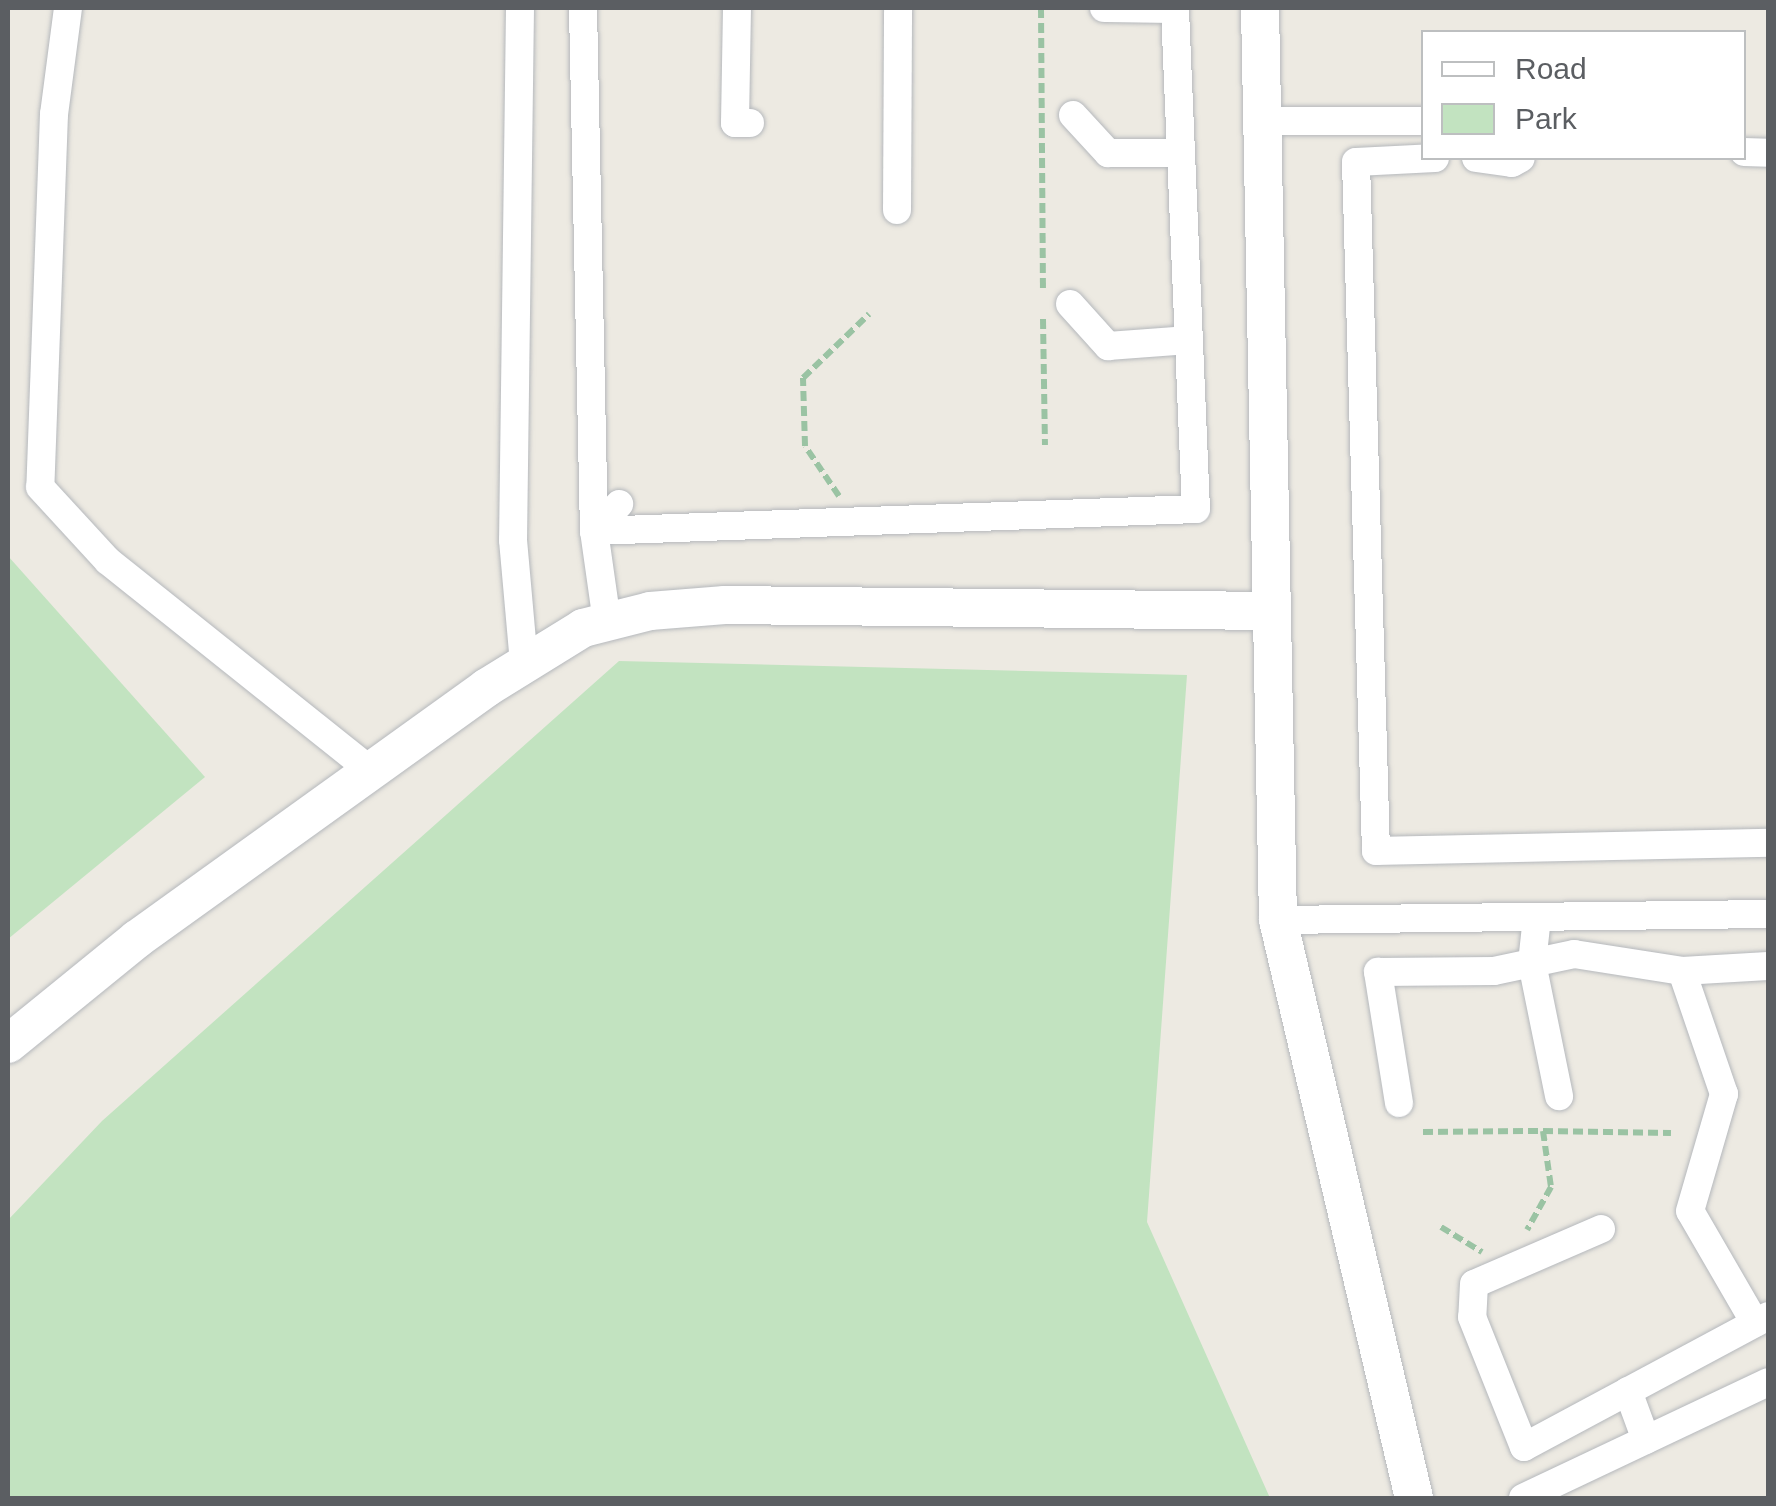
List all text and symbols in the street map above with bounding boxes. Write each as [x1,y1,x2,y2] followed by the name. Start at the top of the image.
[1421,30,1746,160] legend
[1515,52,1587,85] text: Road
[1515,102,1577,135] text: Park

